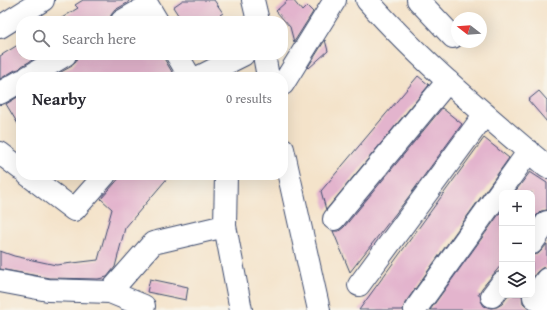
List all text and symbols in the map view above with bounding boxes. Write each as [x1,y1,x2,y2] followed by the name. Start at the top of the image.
[451,12,487,48] north arrow
[16,16,288,60] search box
[30,27,52,49] icon: search
[62,28,136,49] text: Search here
[32,86,86,111] text: Nearby
[226,89,272,108] text: 0 results
[499,190,535,298] map controls
[499,190,535,226] button: +
[499,226,535,262] button: −
[499,262,535,298] button: layers

